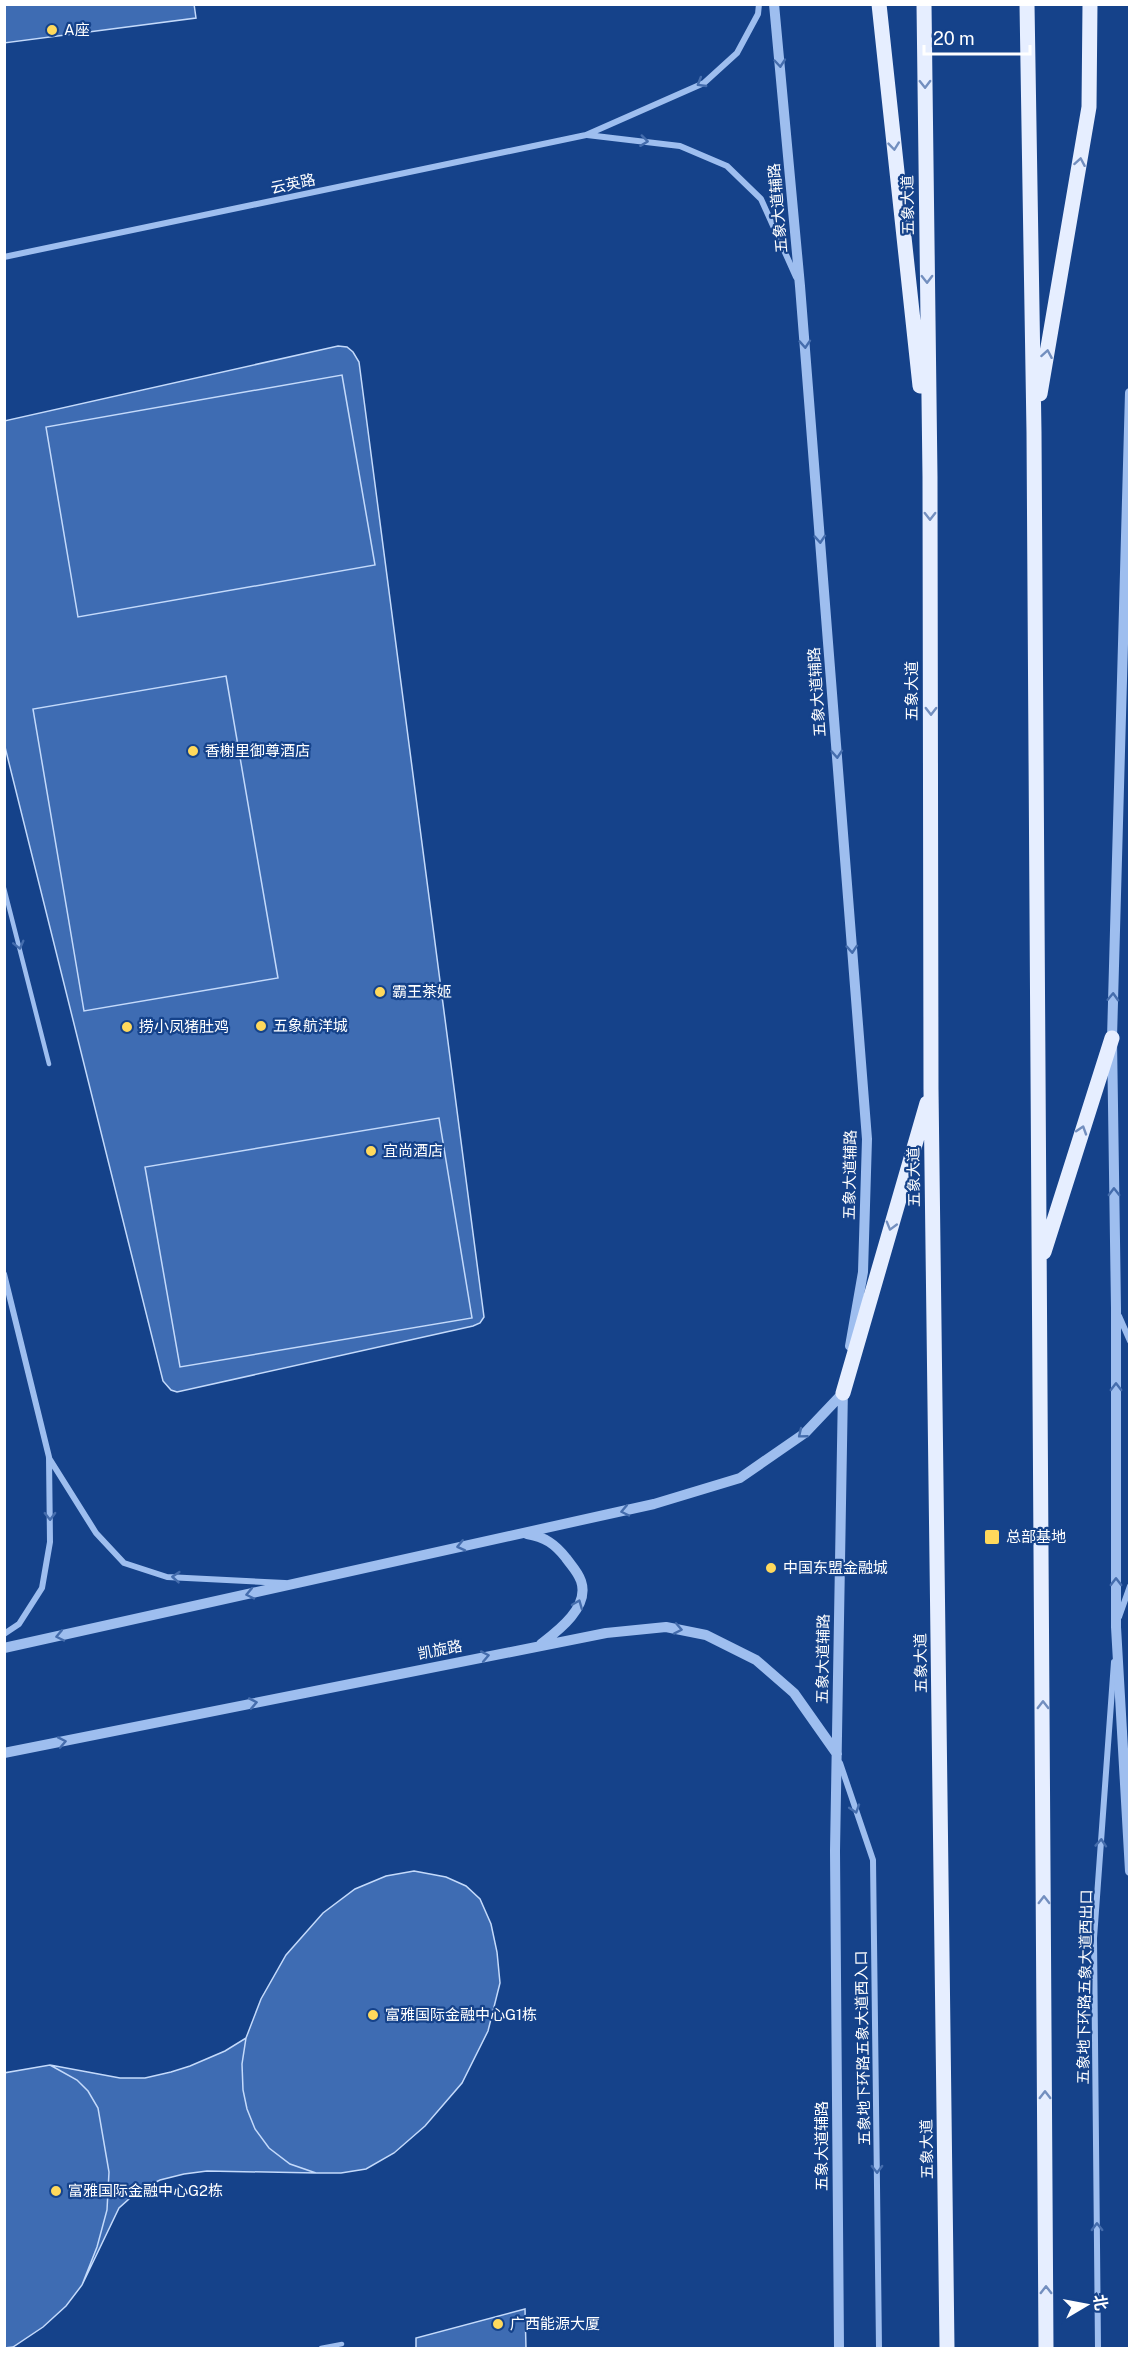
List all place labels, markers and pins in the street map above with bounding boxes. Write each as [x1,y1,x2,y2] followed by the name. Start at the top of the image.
[64,21,90,38] place label: A座
[45,23,59,37] marker: A座
[205,742,310,759] place label: 香榭里御尊酒店
[186,744,200,758] marker: 香榭里御尊酒店
[392,983,452,1000] place label: 霸王茶姬
[373,985,387,999] marker: 霸王茶姬
[273,1017,348,1034] place label: 五象航洋城
[139,1018,229,1035] place label: 捞小凤猪肚鸡
[254,1019,268,1033] marker: 五象航洋城
[120,1020,134,1034] marker: 捞小凤猪肚鸡
[383,1142,443,1159] place label: 宜尚酒店
[364,1144,378,1158] marker: 宜尚酒店
[983,1528,1001,1546] marker: 总部基地
[1006,1528,1066,1545] place label: 总部基地
[783,1559,888,1576] place label: 中国东盟金融城
[764,1561,778,1575] marker: 中国东盟金融城
[385,2006,537,2023] place label: 富雅国际金融中心G1栋
[366,2008,380,2022] marker: 富雅国际金融中心G1栋
[68,2182,223,2199] place label: 富雅国际金融中心G2栋
[49,2184,63,2198] marker: 富雅国际金融中心G2栋
[510,2315,600,2332] place label: 广西能源大厦
[491,2317,505,2331] marker: 广西能源大厦

